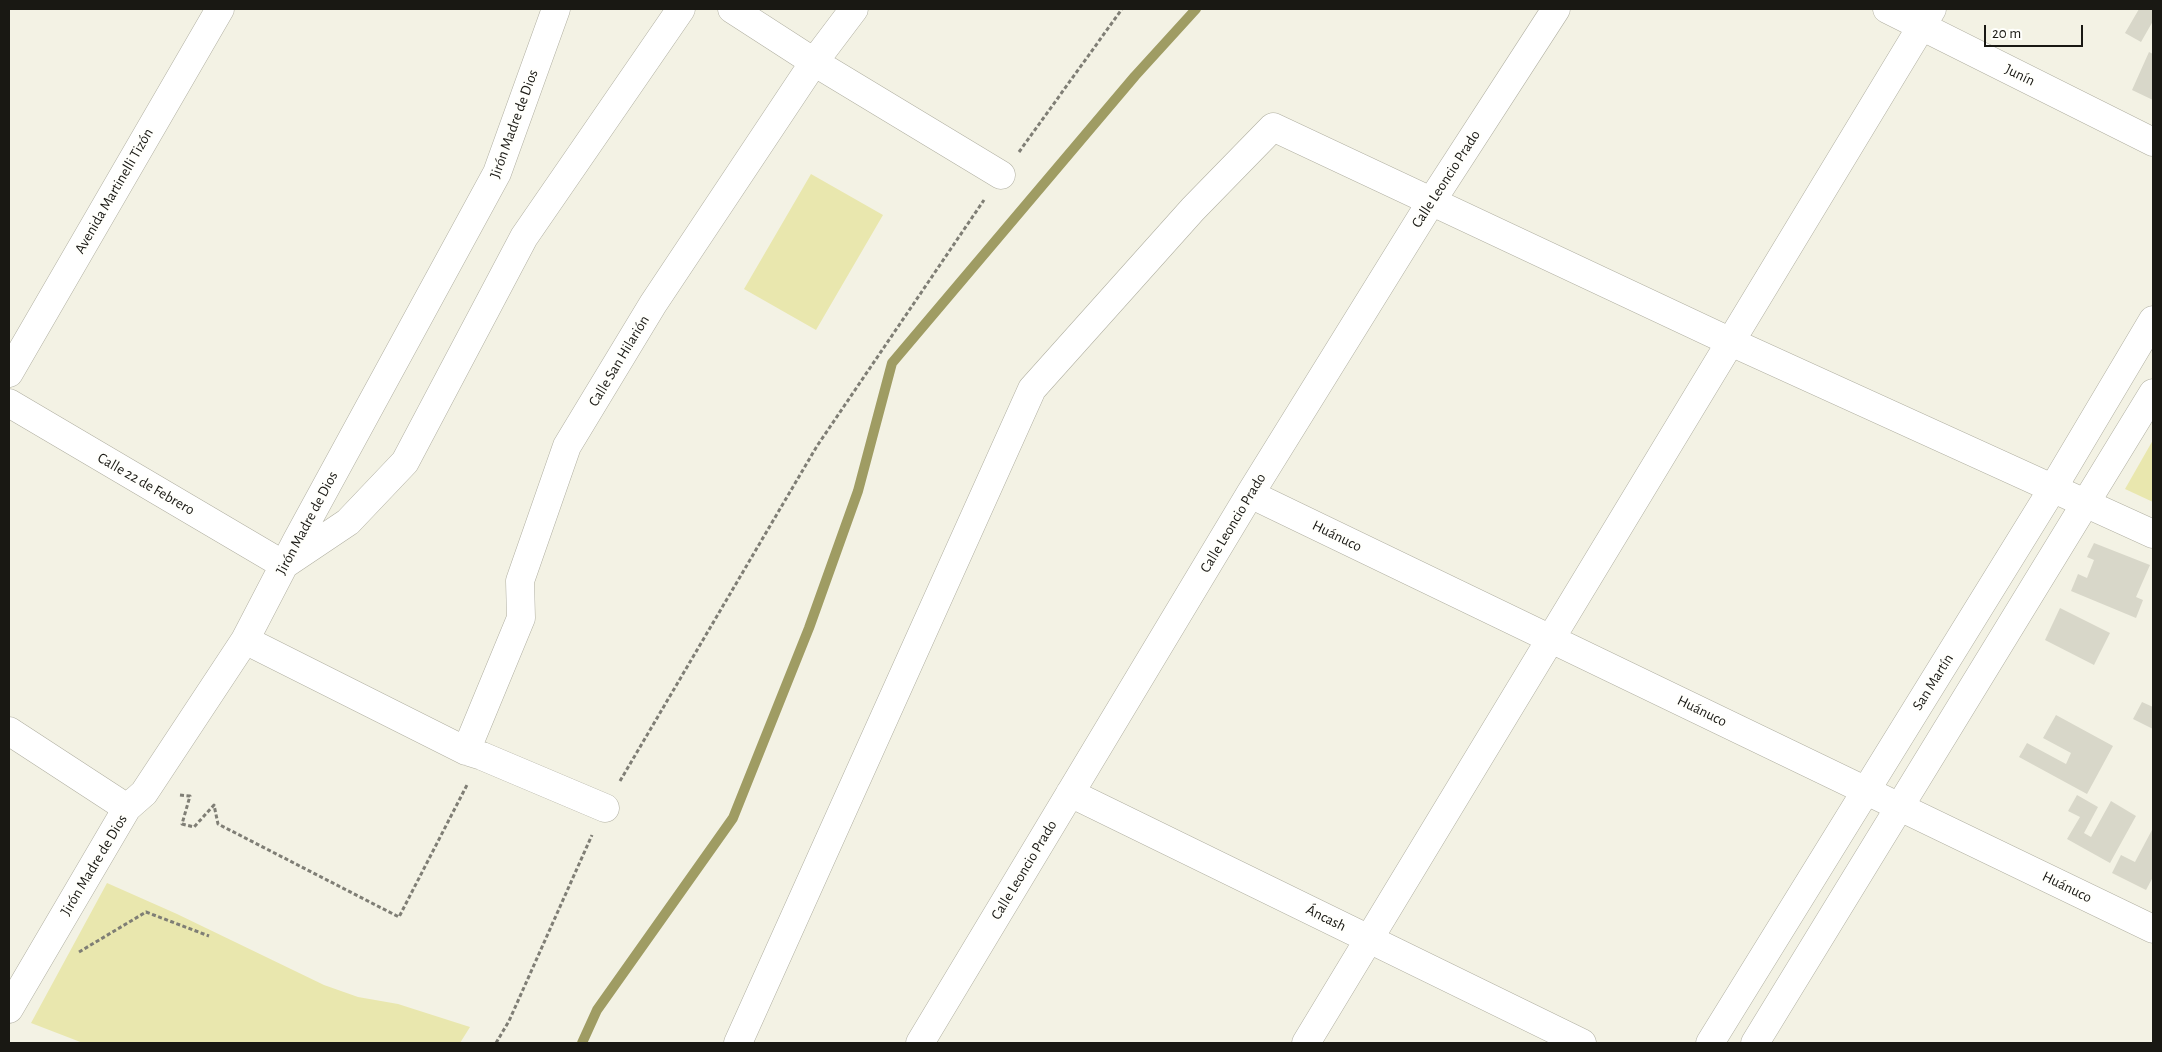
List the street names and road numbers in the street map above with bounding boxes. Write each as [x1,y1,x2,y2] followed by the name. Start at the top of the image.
[2002,60,2038,90] street label: Junín
[486,67,542,181] street label: Jirón Madre de Dios
[71,125,157,257] street label: Avenida Martinelli Tizón
[1408,127,1484,231] street label: Calle Leoncio Prado
[585,312,653,410] street label: Calle San Hilarión
[94,449,198,519] street label: Calle 22 de Febrero
[272,468,342,578] street label: Jirón Madre de Dios
[1196,470,1270,576] street label: Calle Leoncio Prado
[1309,516,1365,556] street label: Huánuco
[1909,650,1957,714] street label: San Martín
[1674,691,1730,731] street label: Huánuco
[57,811,131,919] street label: Jirón Madre de Dios
[987,817,1061,923] street label: Calle Leoncio Prado
[2039,867,2095,907] street label: Huánuco
[1303,901,1349,935] street label: Áncash

